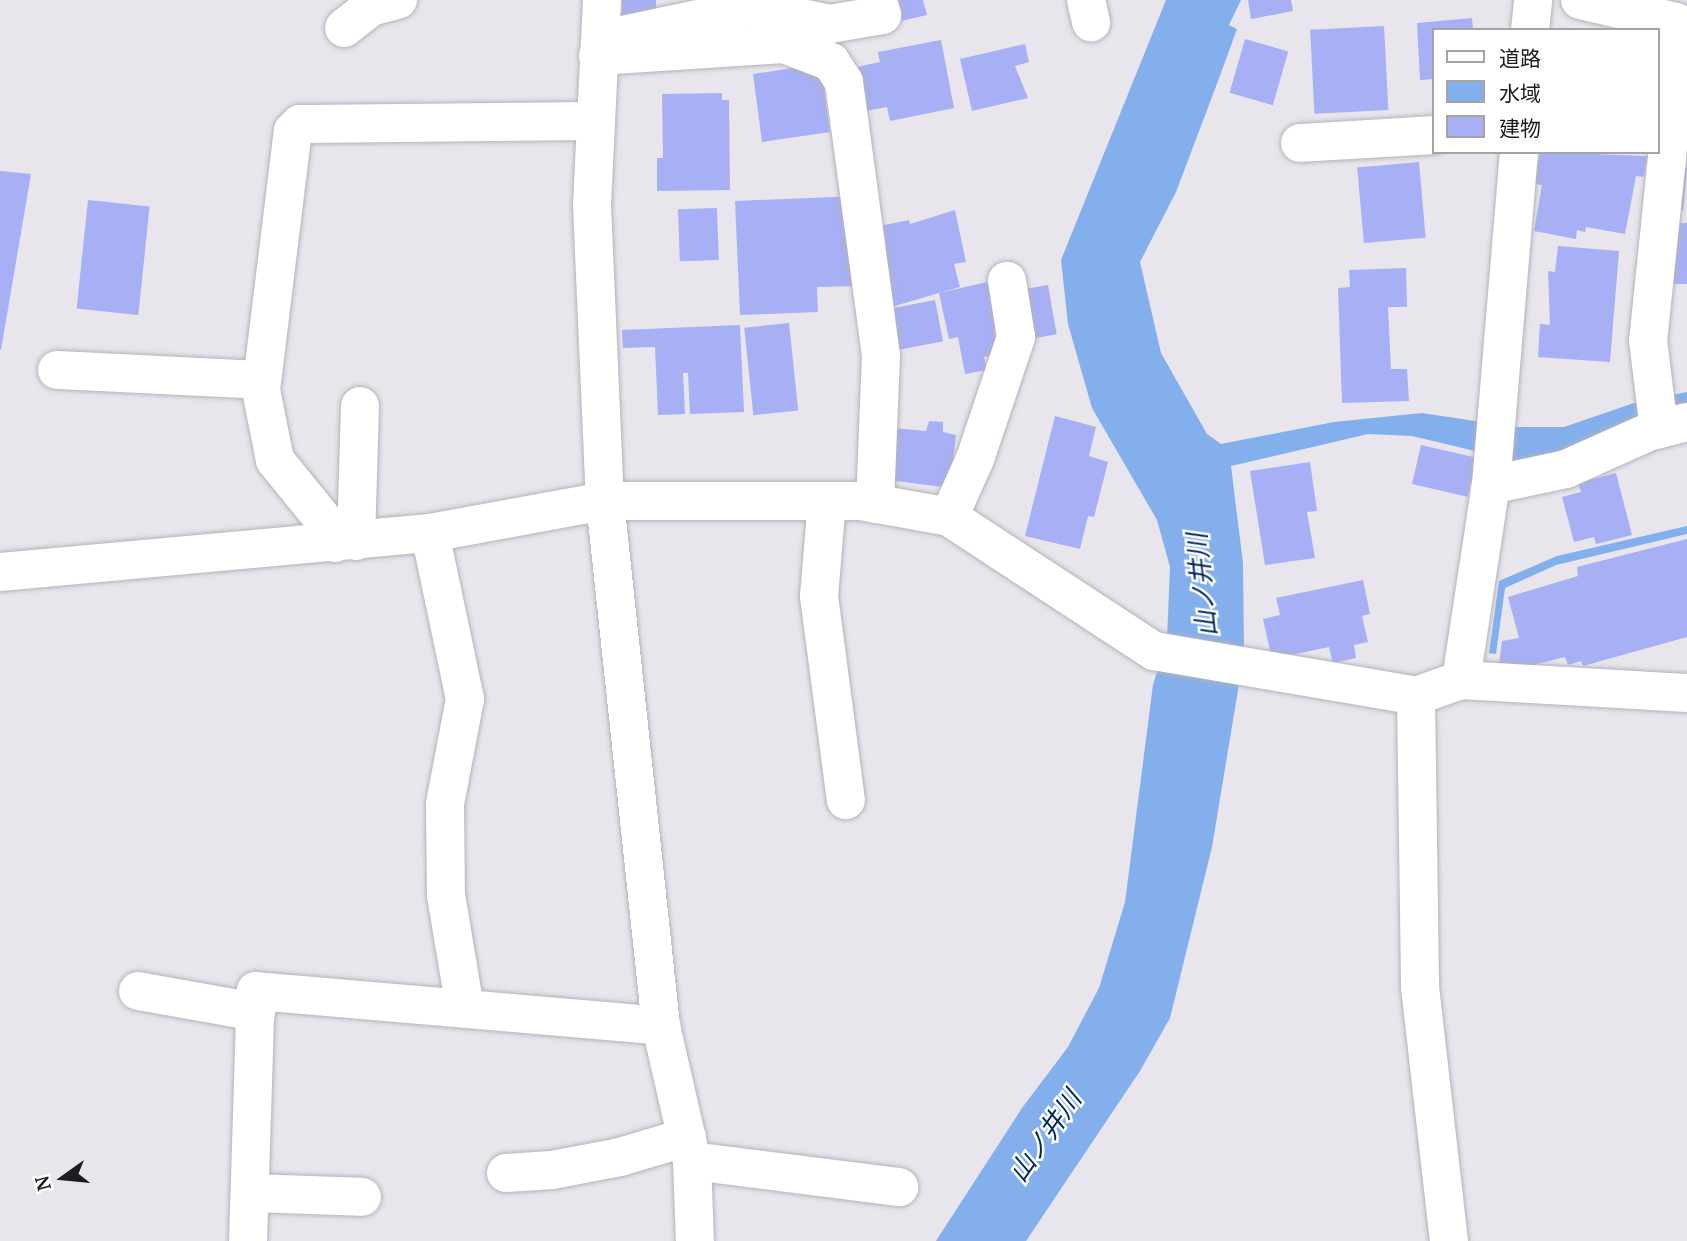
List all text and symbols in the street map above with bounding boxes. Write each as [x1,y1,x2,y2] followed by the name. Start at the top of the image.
[1432,28,1659,154] legend
[1499,44,1541,72] text: 道路
[1499,79,1541,107] text: 水域
[1499,114,1541,142] text: 建物
[1181,532,1223,638] water label: 山ノ井川
[1002,1084,1088,1188] water label: 山ノ井川
[28,1143,98,1213] north arrow
[28,1173,56,1194] text: N

